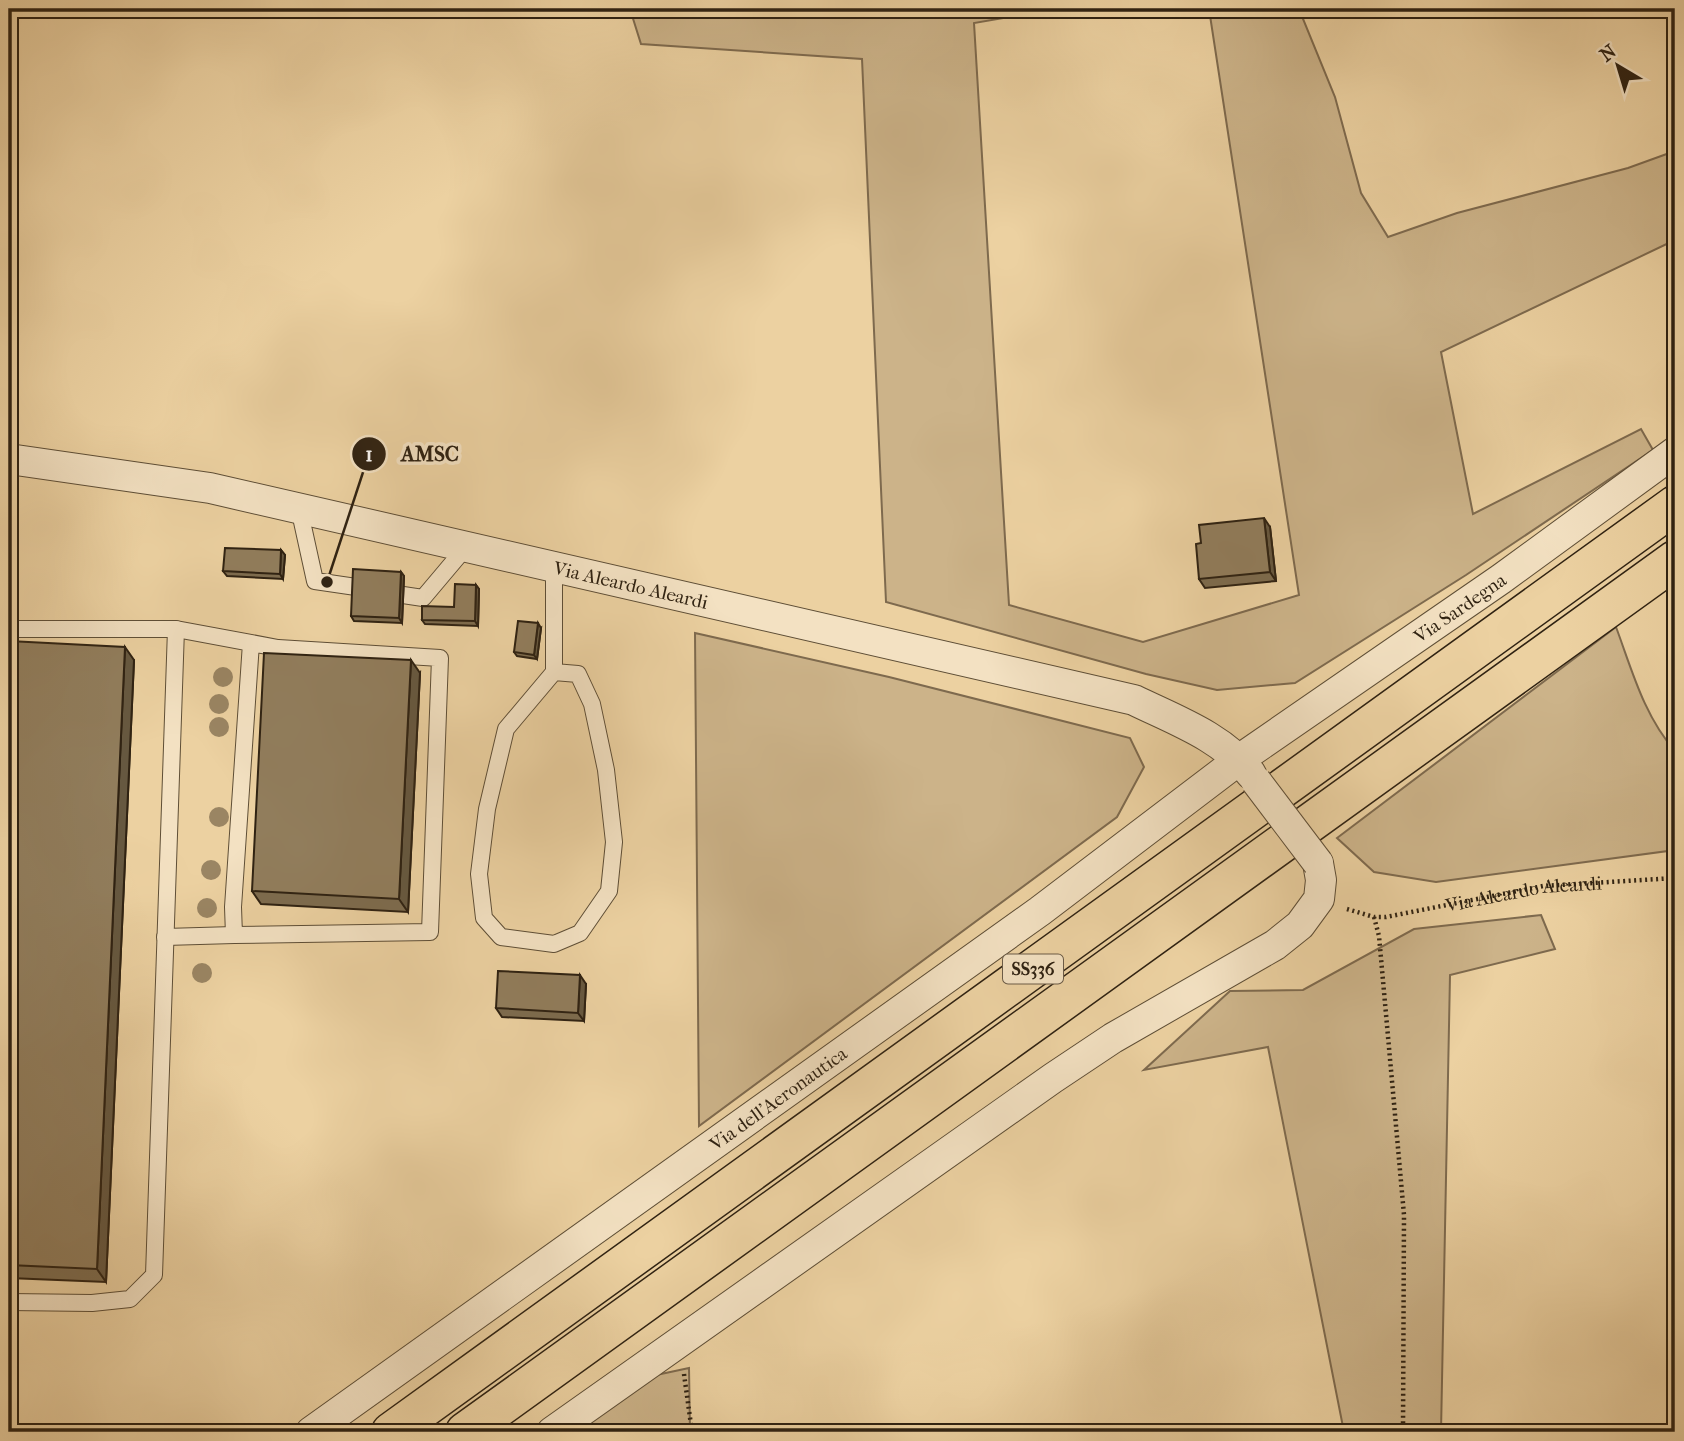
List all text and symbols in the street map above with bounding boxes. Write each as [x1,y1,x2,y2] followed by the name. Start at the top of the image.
[1582,32,1652,102] north arrow
[1596,40,1621,66] text: N
[352,433,473,475] callout: AMSC
[365,442,373,466] text: 1
[399,442,459,466] text: AMSC
[550,557,711,614] street label: Via Aleardo Aleardi
[1409,569,1511,648] street label: Via Sardegna
[1443,872,1603,917] street label: Via Aleardo Aleardi
[1003,954,1063,984] road number: SS336
[705,1042,852,1156] street label: Via dell'Aeronautica

